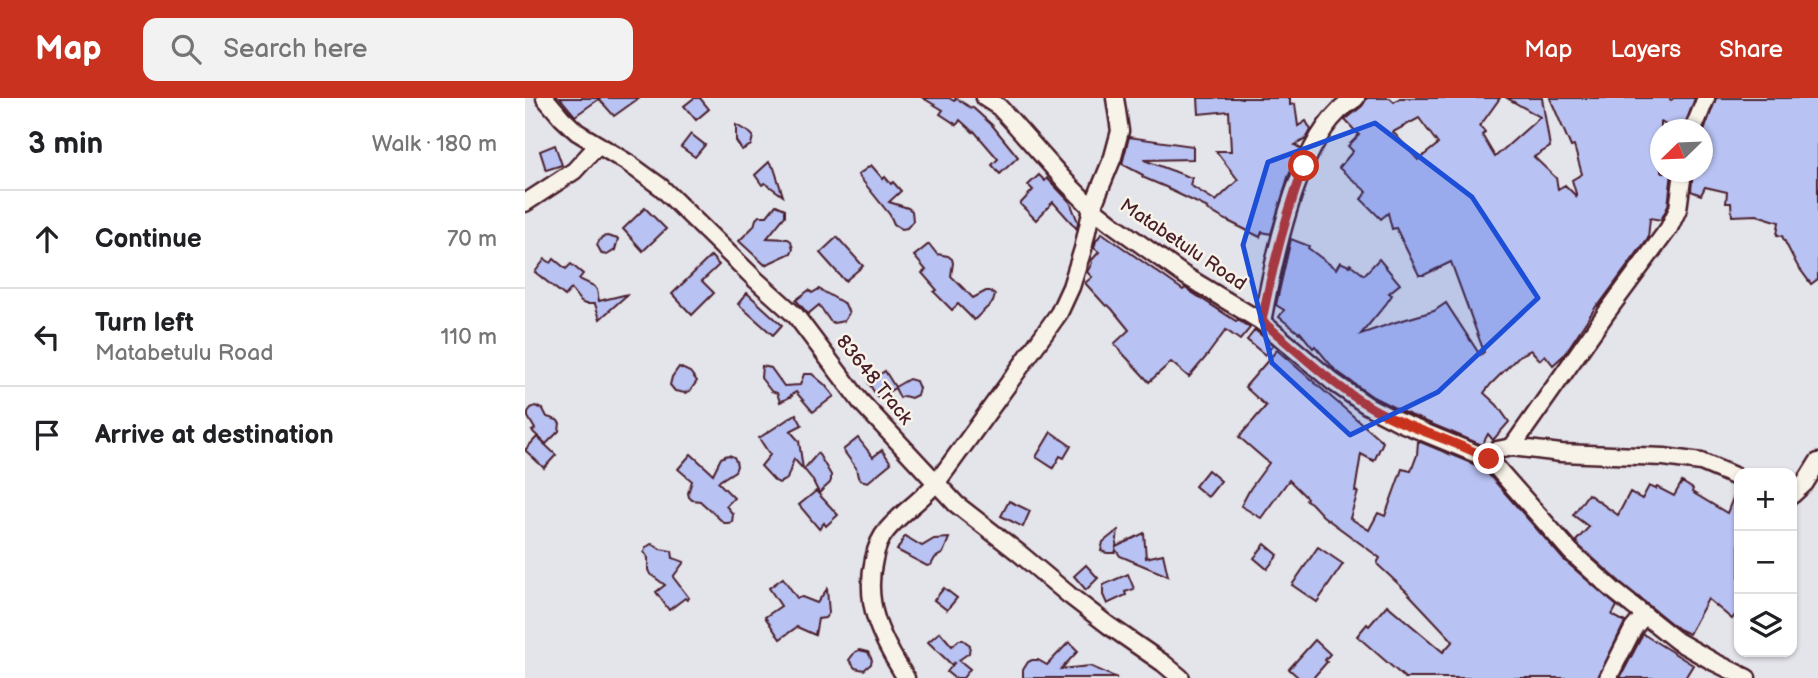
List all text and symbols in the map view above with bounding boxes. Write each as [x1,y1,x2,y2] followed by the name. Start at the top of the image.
[143,18,633,81] search box
[35,29,101,69] text: Map
[167,30,205,68] icon: search
[223,34,367,65] text: Search here
[1524,35,1572,64] text: Map
[1610,35,1681,64] text: Layers
[1719,35,1783,64] text: Share
[1650,119,1713,182] north arrow
[28,126,103,162] text: 3 min
[372,130,497,158] text: Walk · 180 m
[1288,150,1319,181] route start
[1115,194,1251,296] street label: Matabetulu Road
[28,220,66,258] icon: ahead
[95,224,202,255] text: Continue
[447,225,497,253] text: 70 m
[95,308,194,339] text: Turn left
[28,318,66,356] icon: left
[440,323,497,351] text: 110 m
[831,331,918,430] street label: 83648 Track
[95,339,273,367] text: Matabetulu Road
[28,416,66,454] icon: arrive
[95,420,334,451] text: Arrive at destination
[1473,443,1504,474] route end
[1734,468,1797,657] map controls
[1734,468,1797,531] button: +
[1734,531,1797,594] button: −
[1734,594,1797,657] button: layers

